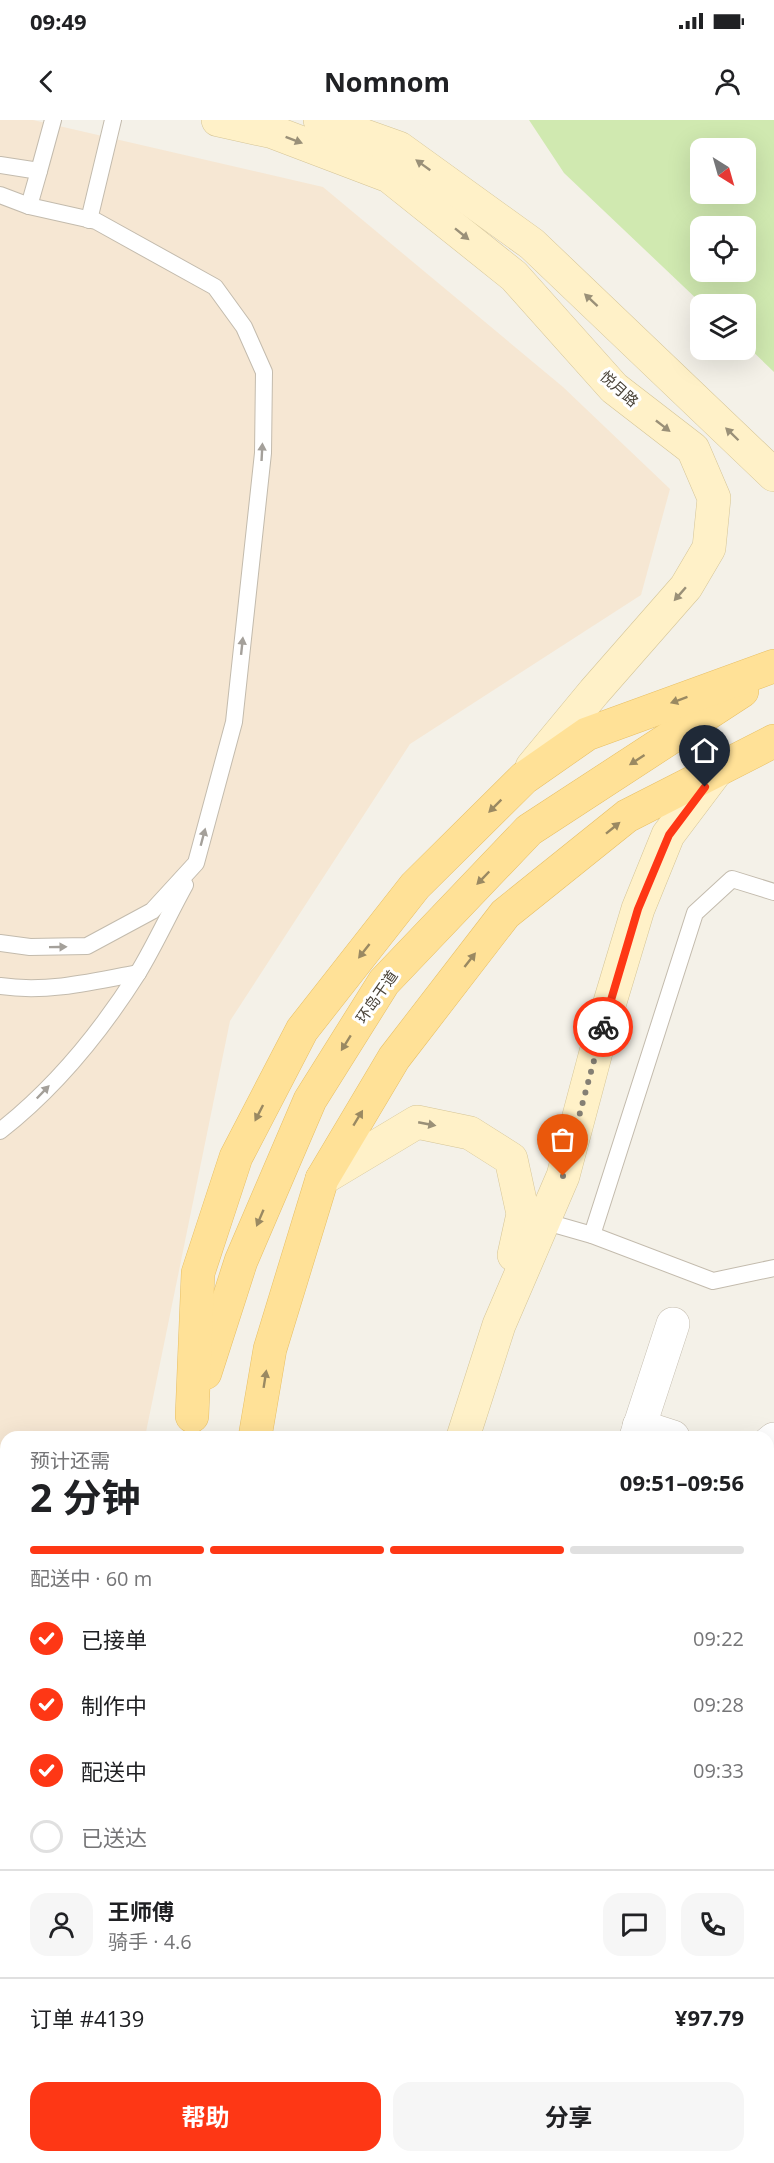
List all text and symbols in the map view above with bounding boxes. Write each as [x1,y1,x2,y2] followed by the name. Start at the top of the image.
[30,6,87,36] text: 09:49
[324,63,450,100] text: Nomnom
[30,65,63,98] icon: back
[711,65,744,98] icon: person
[286,135,304,145] one-way arrow
[690,138,756,204] north arrow
[690,138,756,360] map controls
[415,159,431,171] one-way arrow
[690,216,756,282] button: locate
[454,228,470,241] one-way arrow
[583,293,598,307] one-way arrow
[690,294,756,360] button: layers
[596,366,643,411] street label: 悦月路
[655,420,671,433] one-way arrow
[725,428,739,442] one-way arrow
[258,443,267,462] one-way arrow
[674,586,687,601] one-way arrow
[237,637,247,656] one-way arrow
[670,695,688,705] one-way arrow
[679,725,730,787] pin
[688,734,721,767] icon: home
[629,754,645,765] one-way arrow
[488,799,502,814] one-way arrow
[605,822,620,834] one-way arrow
[199,828,209,846] one-way arrow
[477,871,491,885] one-way arrow
[49,942,68,951] one-way arrow
[359,943,371,958] one-way arrow
[464,952,476,967] one-way arrow
[351,966,402,1027] street label: 环岛干道
[573,997,633,1057] courier
[587,1011,620,1044] icon: bike
[341,1035,352,1051] one-way arrow
[36,1086,50,1100] one-way arrow
[254,1105,263,1122] one-way arrow
[352,1110,363,1126] one-way arrow
[537,1114,588,1176] pin
[418,1120,437,1129] one-way arrow
[546,1123,579,1156] icon: bag
[255,1209,264,1226] one-way arrow
[260,1370,269,1389] one-way arrow
[30,1447,110,1474] text: 预计还需
[620,1467,744,1497] text: 09:51–09:56
[30,1470,140,1523] text: 2 分钟
[30,1565,152,1592] text: 配送中 · 60 m
[30,1622,63,1655] icon: check
[81,1624,147,1654] text: 已接单
[693,1625,744,1652] text: 09:22
[30,1688,63,1721] icon: check
[81,1690,147,1720] text: 制作中
[693,1691,744,1718] text: 09:28
[30,1754,63,1787] icon: check
[81,1756,147,1786] text: 配送中
[693,1757,744,1784] text: 09:33
[81,1822,147,1852] text: 已送达
[30,1893,93,1956] button: person
[603,1893,666,1956] button: chat
[681,1893,744,1956] button: phone
[108,1896,174,1926] text: 王师傅
[108,1928,192,1955] text: 骑手 · 4.6
[675,2002,744,2032] text: ¥97.79
[30,2003,144,2033] text: 订单 #4139
[30,2082,381,2151] button: 帮助
[393,2082,744,2151] button: 分享

